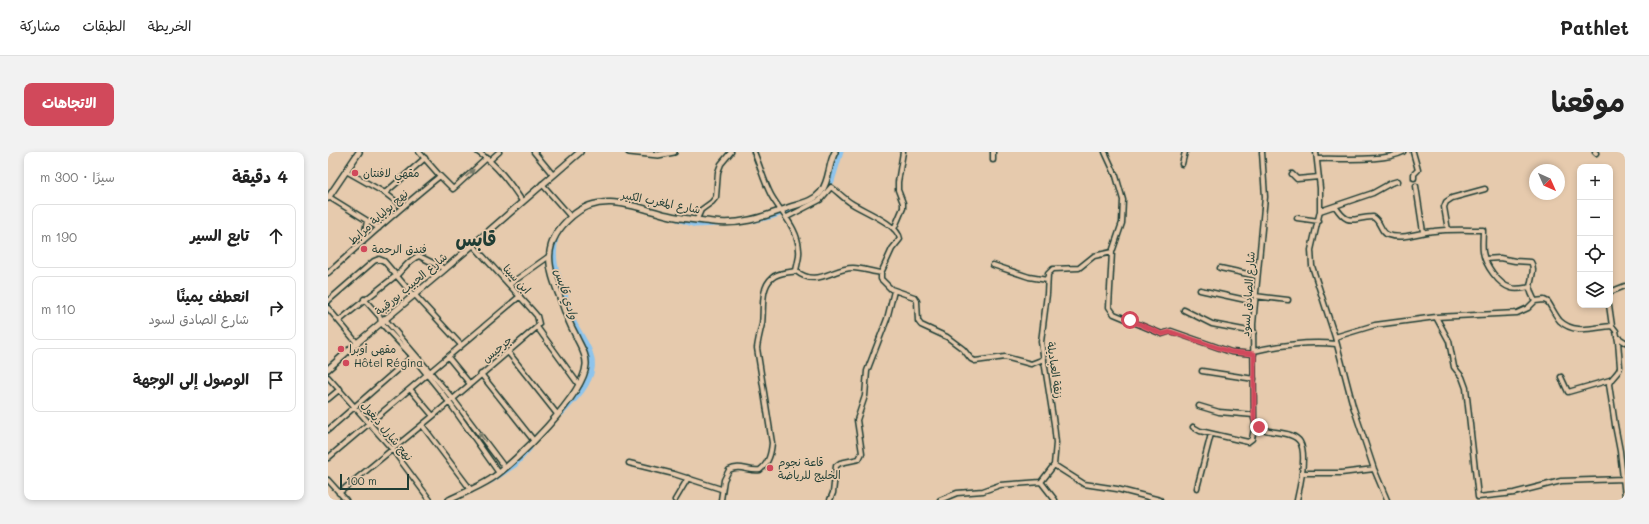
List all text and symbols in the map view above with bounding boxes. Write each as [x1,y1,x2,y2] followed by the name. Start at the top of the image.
[1560,15,1629,40] text: Pathlet
[20,16,60,35] text: مشاركة
[82,16,126,35] text: الطبقات
[148,16,191,35] text: الخريطة
[24,83,114,126] button: الاتجاهات
[1551,83,1625,119] text: موقعنا
[1529,164,1565,200] north arrow
[1577,164,1613,308] map controls
[1577,164,1613,200] button: +
[232,165,288,187] text: 4 دقيقة
[363,165,420,184] place label: مقهي لافنتان
[40,168,115,185] text: سيرًا · 300 m
[350,168,360,178] marker: مقهي لافنتان
[465,169,476,178] one-way arrow
[344,186,412,248] street label: نهج بولبابة مرابط
[619,186,702,218] street label: شارع المغرب الكبير
[1577,200,1613,236] button: −
[190,225,249,245] text: تابع السير
[265,225,287,247] icon: ahead
[455,226,497,252] district label: قابس
[41,228,77,245] text: 190 m
[1577,236,1613,272] button: locate
[372,241,427,256] place label: فندق الرحمة
[359,244,369,254] marker: فندق الرحمة
[371,249,451,320] street label: شارع الحبيب بورقيبة
[1237,251,1260,337] street label: شارع الصادق لسود
[499,261,535,297] street label: ابن سينا
[549,266,583,322] water label: وادي قابس
[1577,272,1613,308] button: layers
[177,286,249,306] text: انعطف يمينًا
[265,297,287,319] icon: right
[41,300,75,317] text: 110 m
[149,310,249,327] text: شارع الصادق لسود
[1121,311,1139,329] route start
[478,332,515,366] street label: جرجيس
[1043,340,1067,400] street label: زنقة العباديلة
[349,341,396,357] place label: مقهى أوبرا
[336,344,346,354] marker: مقهى أوبرا
[354,355,423,370] place label: Hôtel Régina
[341,358,351,368] marker: Hôtel Régina
[133,369,249,389] text: الوصول إلى الوجهة
[265,369,287,391] icon: arrive
[357,398,417,464] street label: نهج شارل ديغول
[1250,418,1268,436] route end
[477,431,486,442] one-way arrow
[778,454,841,483] place label: قاعة نجوم الخليج للرياضة
[765,463,775,473] marker: قاعة نجوم الخليج للرياضة
[340,472,409,491] scale bar
[346,473,377,488] text: 100 m

